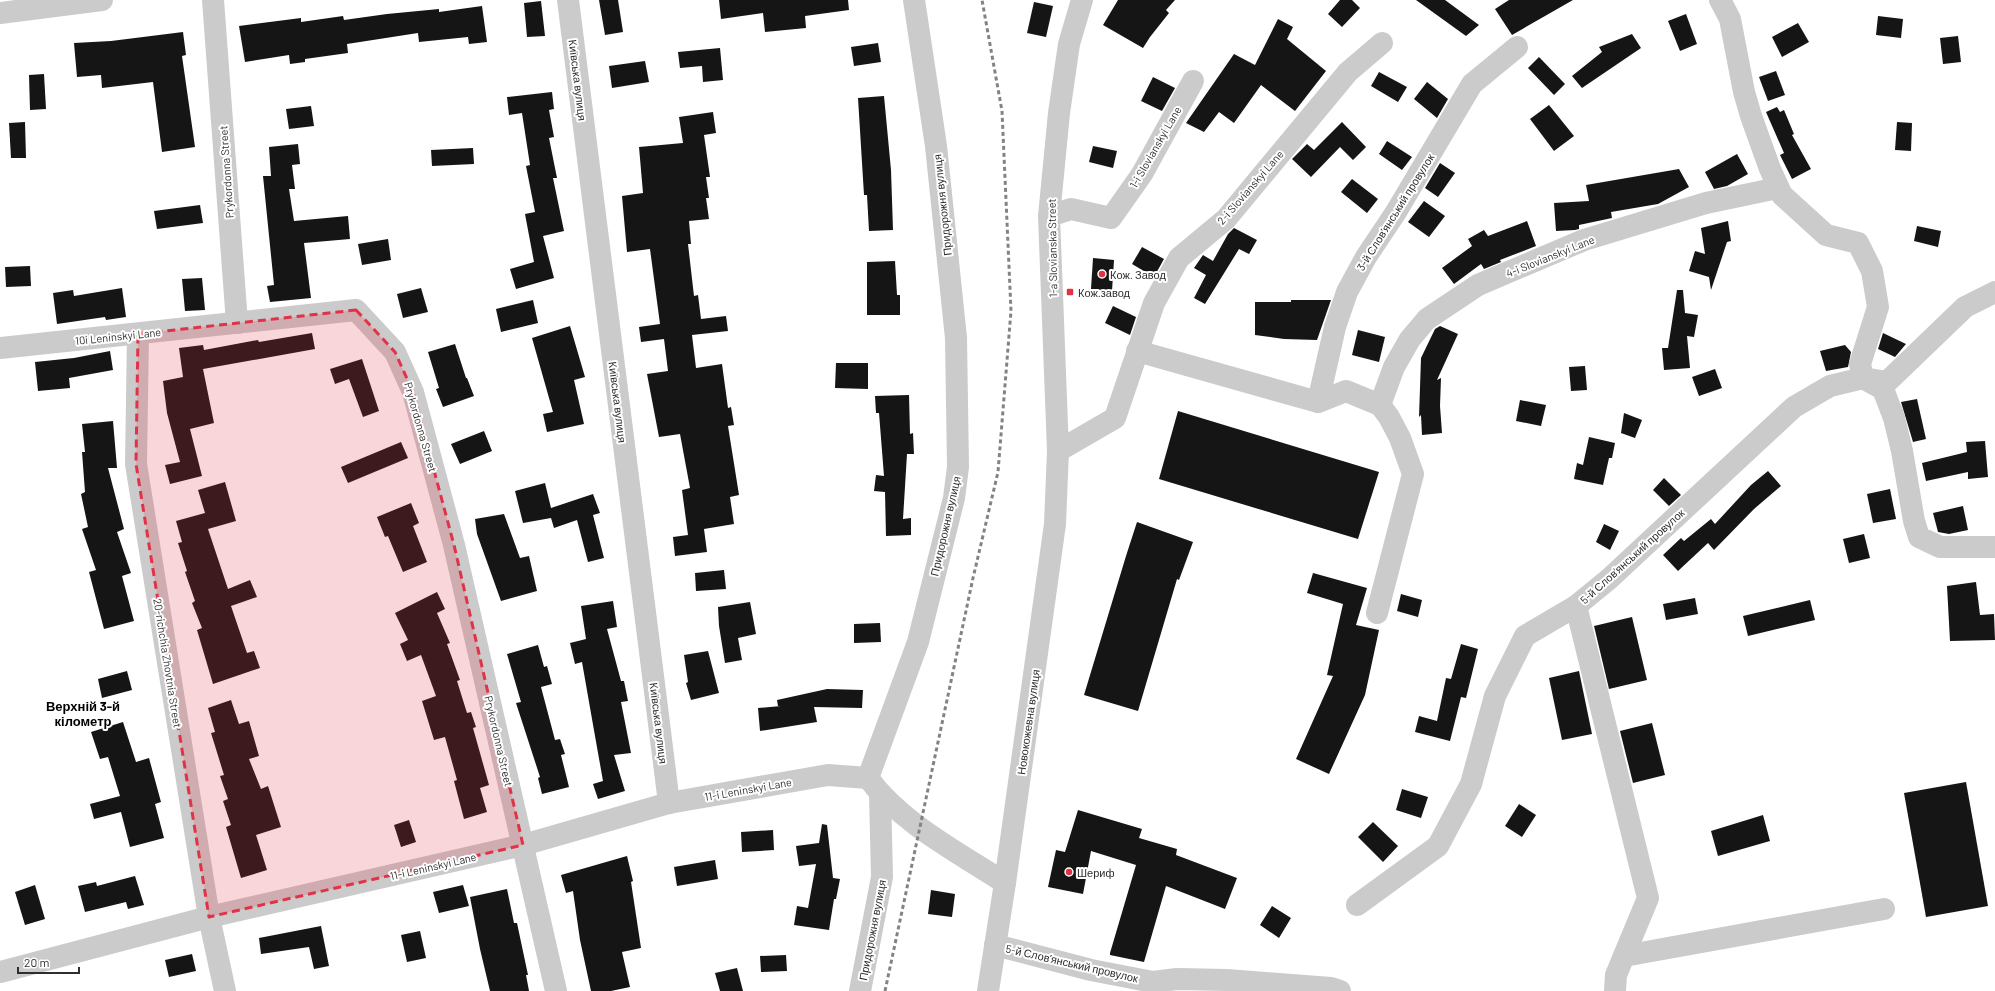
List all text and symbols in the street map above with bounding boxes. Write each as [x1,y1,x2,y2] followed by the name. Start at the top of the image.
[567,39,589,121] street label: Київська вулиця
[1126,104,1184,190] street label: 1-i Slovianskyi Lane
[216,125,236,219] street label: Prykordonna Street
[1214,147,1286,227] street label: 2-i Slovianskyi Lane
[1354,151,1436,273] street label: 3-й Слов’янський провулок
[930,154,954,256] street label: Придорожня вулиця
[1045,198,1059,298] street label: 1-a Slovianska Street
[1504,232,1596,280] street label: 4-i Slovianskyi Lane
[1110,268,1166,281] place label: Кож. Завод
[1097,269,1107,279] marker: Кож. Завод
[1078,286,1131,299] place label: Кож.завод
[1065,287,1075,297] marker: Кож.завод
[74,325,162,347] street label: 10i Leninskyi Lane
[607,361,629,443] street label: Київська вулиця
[402,381,440,473] street label: Prykordonna Street
[927,475,963,577] street label: Придорожня вулиця
[1577,506,1687,606] street label: 5-й Слов’янський провулок
[151,597,185,729] street label: 20-richchia Zhovtnia Street
[1014,668,1042,776] street label: Новокожевна вулиця
[648,682,670,764] street label: Київська вулиця
[482,694,516,788] street label: Prykordonna Street
[46,698,120,729] district label: Верхній 3-й кілометр
[703,775,793,803] street label: 11-i Leninskyi Lane
[389,850,478,882] street label: 11-i Leninskyi Lane
[1077,866,1115,879] place label: Шериф
[1064,867,1074,877] marker: Шериф
[856,879,888,981] street label: Придорожня вулиця
[1005,941,1140,985] street label: 5-й Слов’янський провулок
[18,949,79,975] scale bar
[24,955,50,969] text: 20 m

